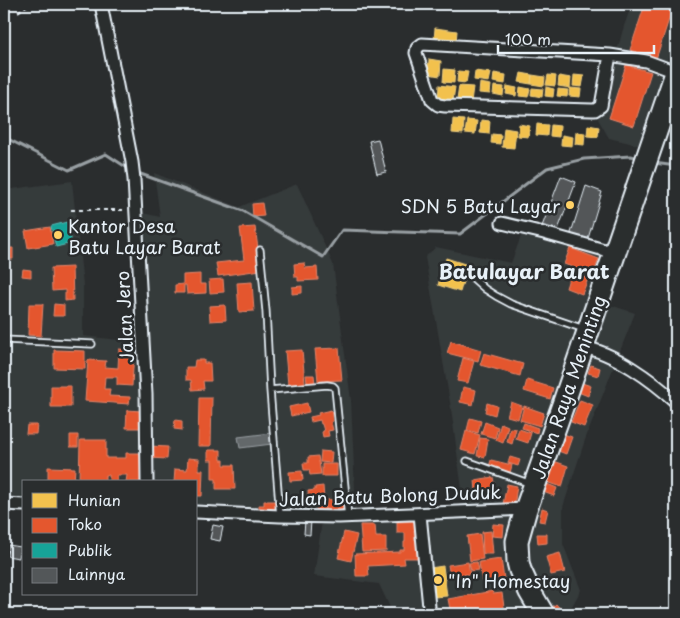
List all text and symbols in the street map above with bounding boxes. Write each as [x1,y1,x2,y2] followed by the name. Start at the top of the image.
[498,22,654,54] scale bar
[505,27,551,50] text: 100 m
[401,192,561,219] place label: SDN 5 Batu Layar
[564,199,576,211] marker: SDN 5 Batu Layar
[68,212,221,260] place label: Kantor Desa Batu Layar Barat
[52,229,64,241] marker: Kantor Desa Batu Layar Barat
[438,256,610,286] district label: Batulayar Barat
[108,270,140,364] street label: Jalan Jero
[524,292,612,482] street label: Jalan Raya Meninting
[278,478,502,512] street label: Jalan Batu Bolong Duduk
[22,480,198,596] legend
[68,488,121,511] text: Hunian
[68,512,102,535] text: Toko
[68,538,112,561] text: Publik
[68,562,126,585] text: Lainnya
[448,567,570,594] place label: "In" Homestay
[432,574,444,586] marker: "In" Homestay

